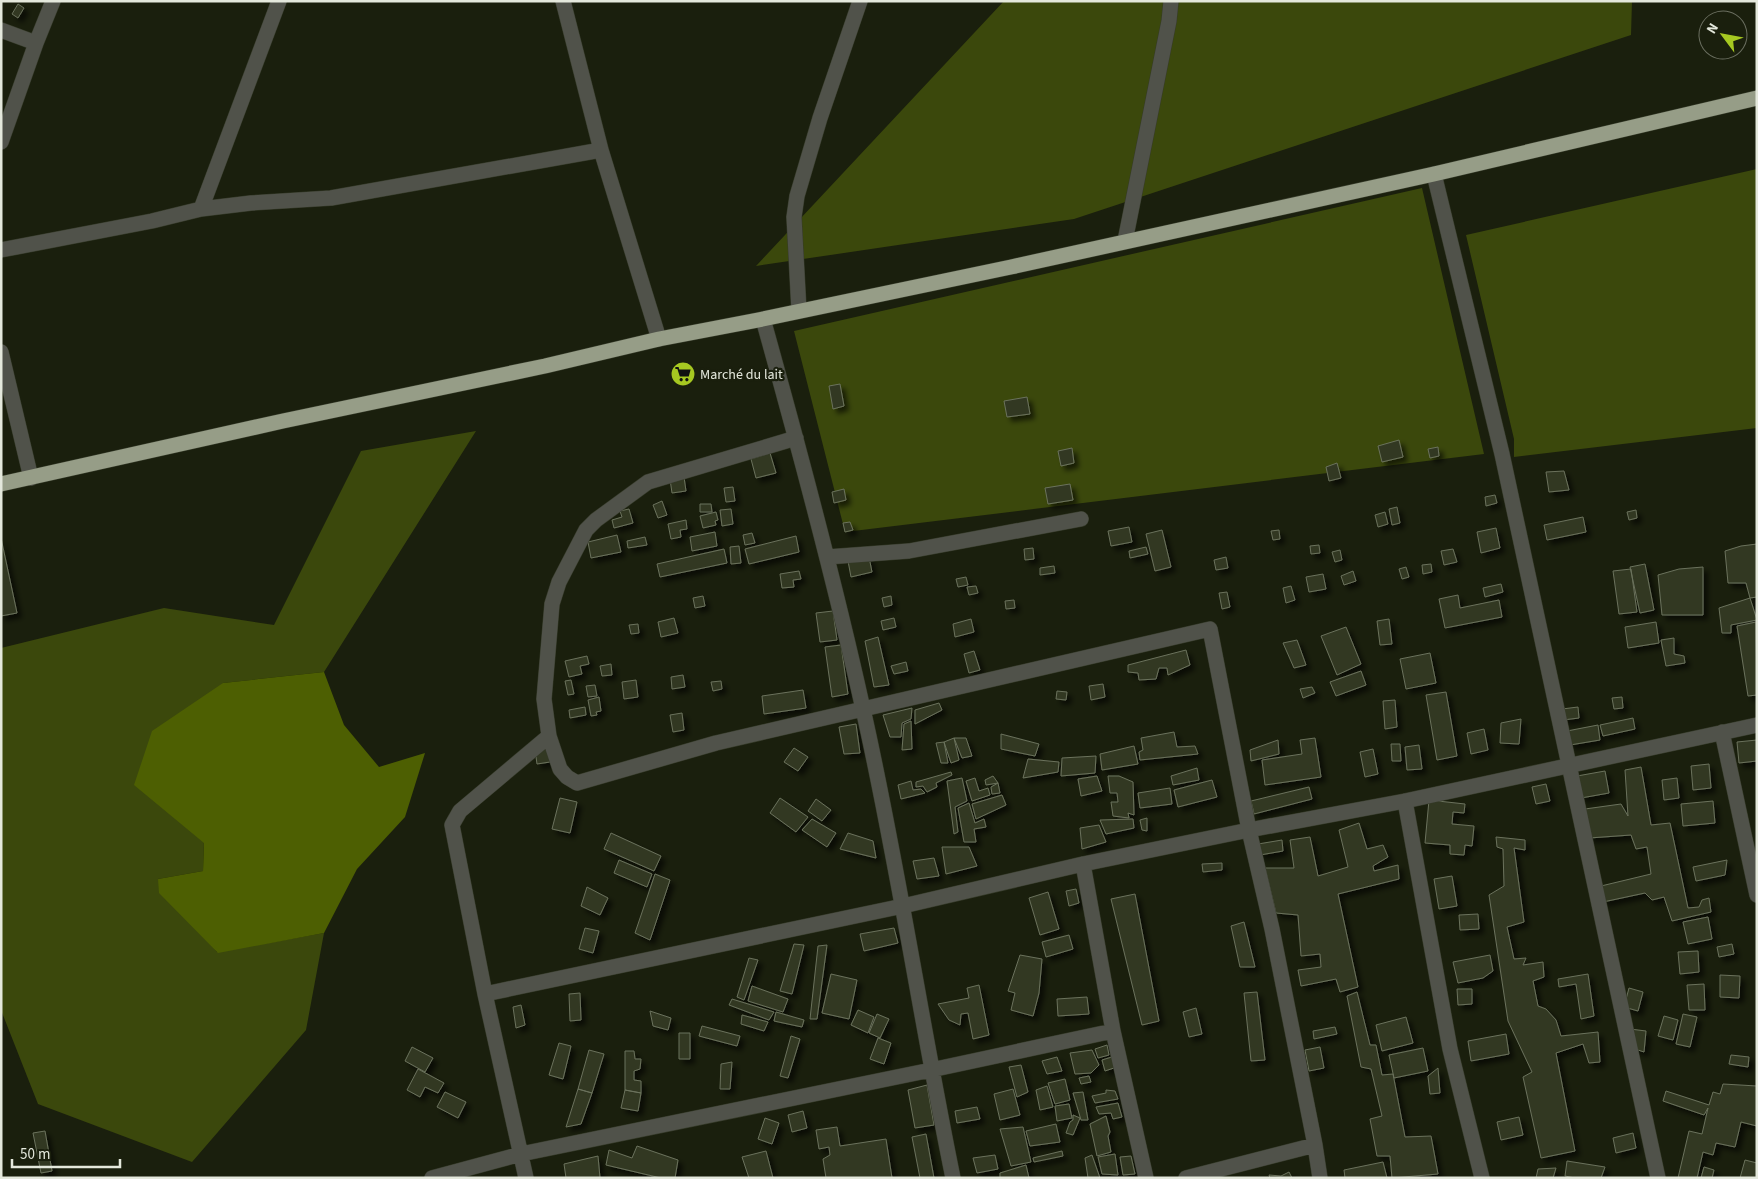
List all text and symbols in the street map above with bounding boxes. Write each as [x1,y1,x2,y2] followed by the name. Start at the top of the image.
[1698,10,1748,60] north arrow
[1702,19,1724,38] text: N
[670,361,696,387] supermarket icon: Marché du lait
[700,365,783,385] place label: Marché du lait
[12,1136,120,1168] scale bar
[20,1144,50,1165] text: 50 m

